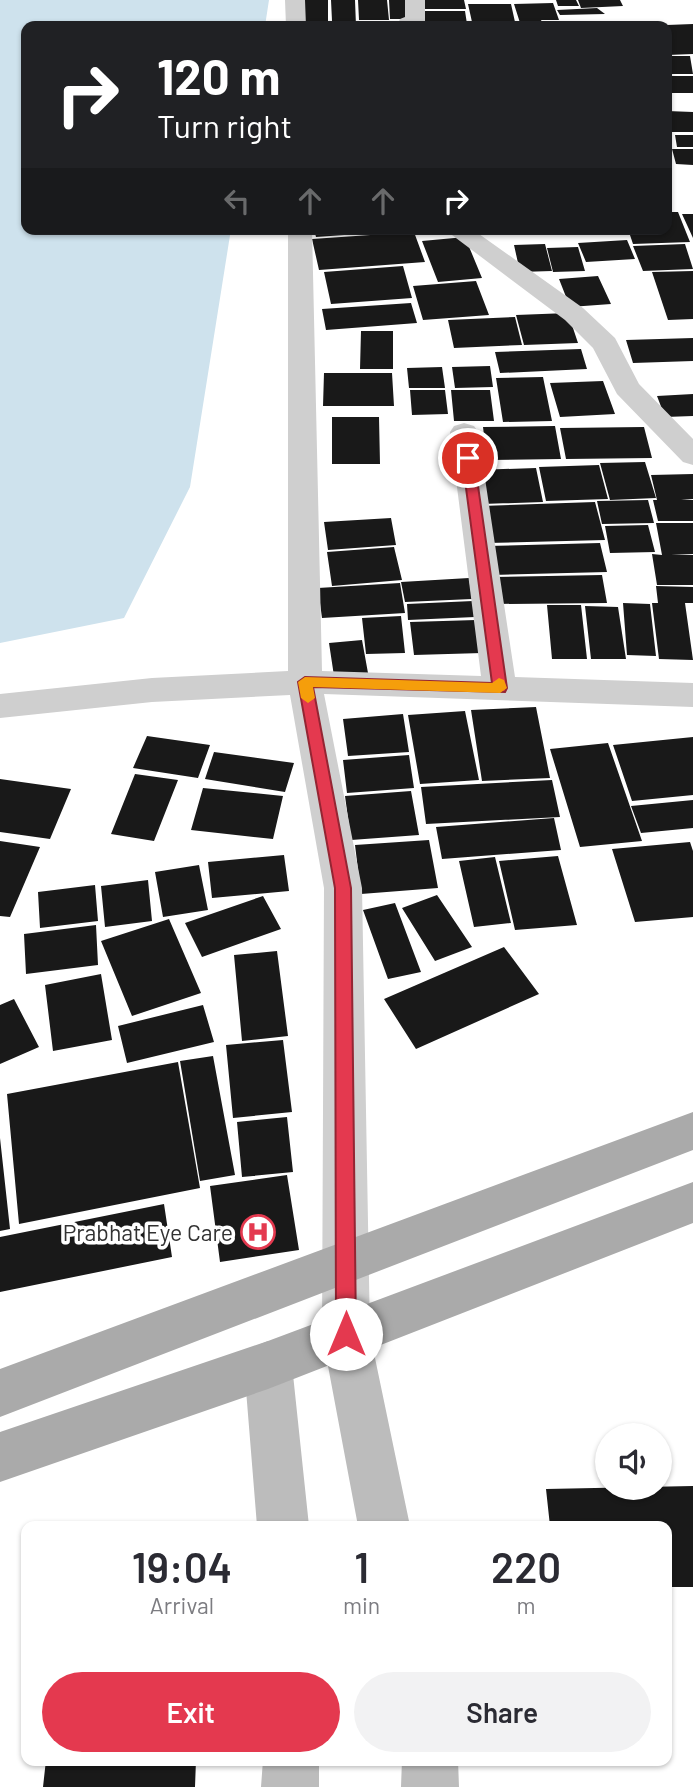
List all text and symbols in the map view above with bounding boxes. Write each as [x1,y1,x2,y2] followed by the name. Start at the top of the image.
[157,46,280,105] text: 120 m
[42,49,133,140] icon: right
[157,106,292,144] text: Turn right
[218,182,256,220] icon: left
[291,182,329,220] icon: ahead
[364,182,402,220] icon: ahead
[437,182,475,220] icon: right
[438,428,498,488] pin
[449,439,487,477] icon: arrive
[239,1213,277,1251] hospital icon: Prabhat Eye Care
[63,1218,233,1246] place label: Prabhat Eye Care
[309,1297,383,1371] position arrow
[595,1423,672,1500] map controls
[595,1423,672,1500] button: sound
[132,1541,232,1591] text: 19:04
[354,1541,369,1591] text: 1
[491,1541,561,1591] text: 220
[150,1591,214,1619] text: Arrival
[343,1591,380,1619] text: min
[517,1591,536,1619] text: m
[42,1672,340,1752] button: Exit
[354,1672,651,1752] button: Share

